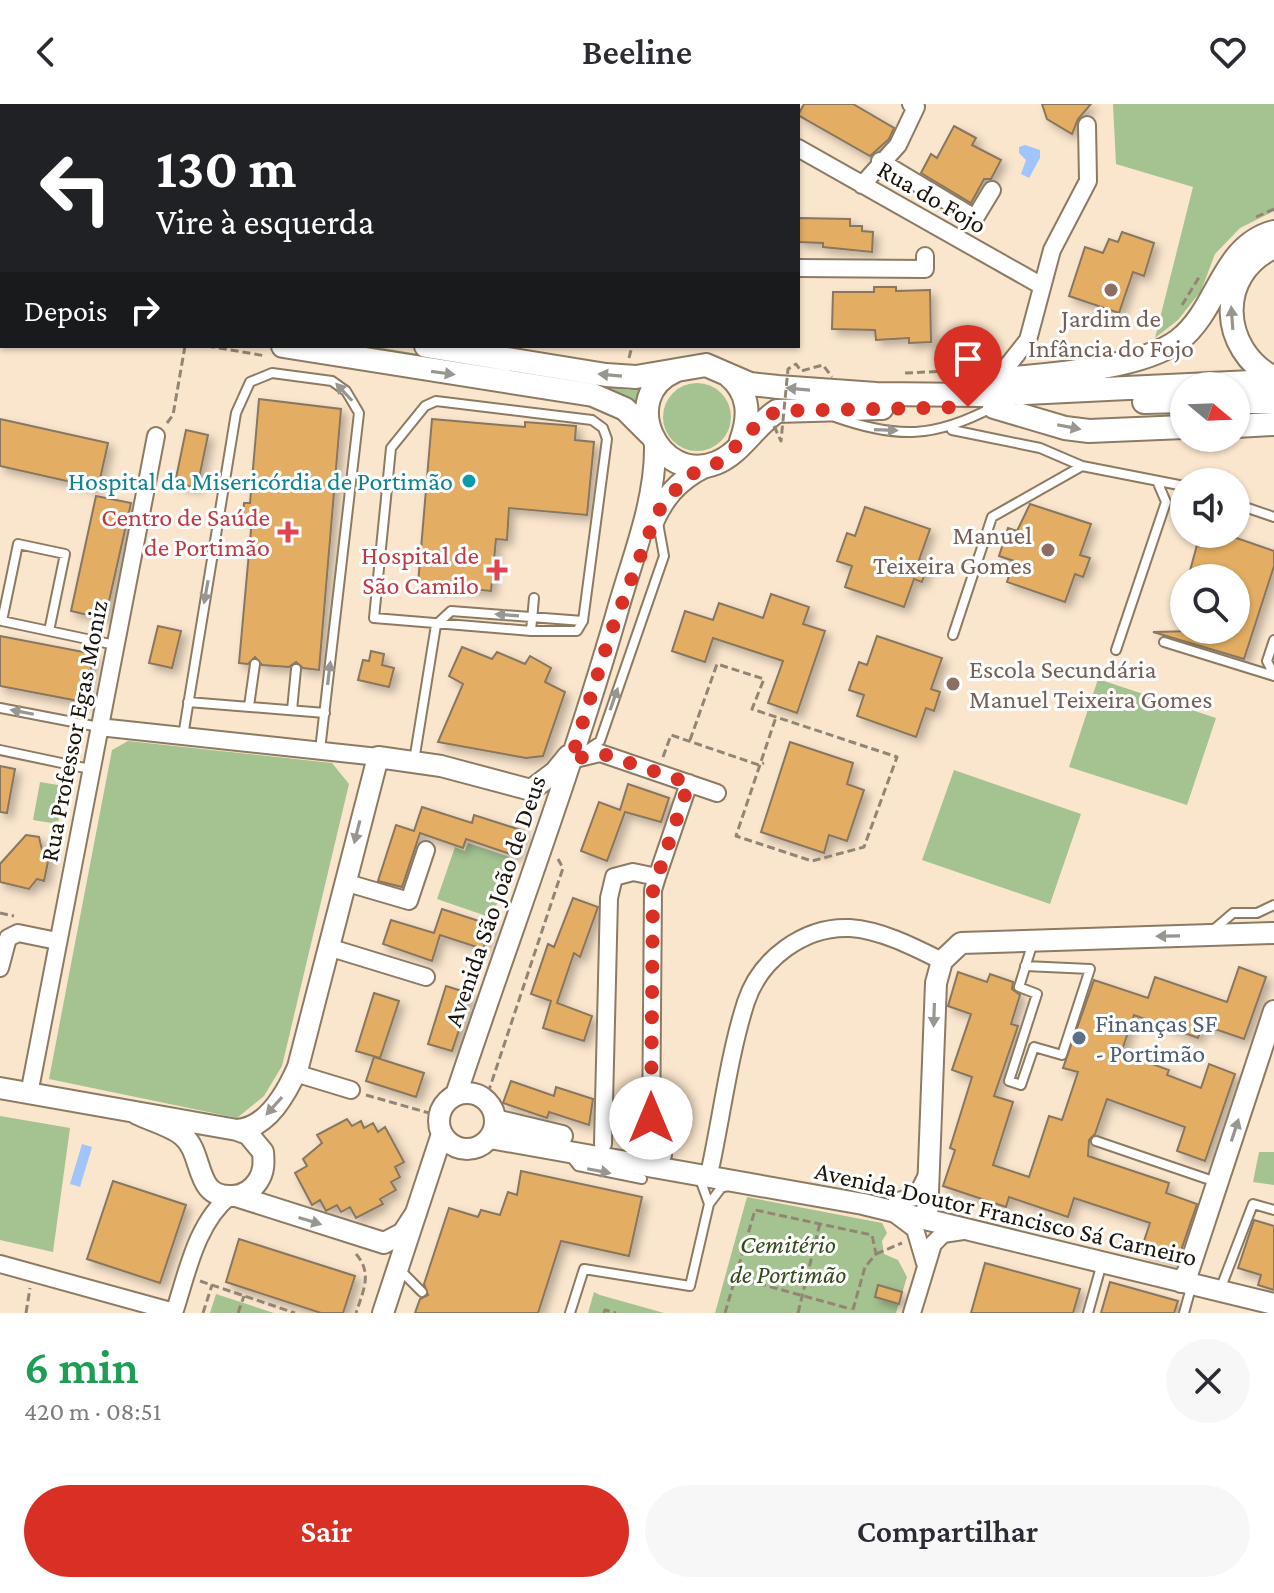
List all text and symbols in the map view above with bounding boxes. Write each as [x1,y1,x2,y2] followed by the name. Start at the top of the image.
[24,30,68,74] icon: back
[1206,30,1250,74] icon: heart
[582,32,692,72] text: Beeline
[24,136,128,240] icon: left
[156,137,297,199] text: 130 m
[872,154,992,240] street label: Rua do Fojo
[156,202,374,242] text: Vire à esquerda
[1102,281,1120,299] marker: Jardim de Infância do Fojo
[123,288,167,332] icon: right
[24,294,107,327] text: Depois
[1028,304,1194,363] place label: Jardim de Infância do Fojo
[1225,305,1238,330] one-way arrow
[934,325,1002,407] pin
[946,337,990,381] icon: arrive
[431,366,456,379] one-way arrow
[597,368,622,381] one-way arrow
[1170,372,1250,452] north arrow
[1170,372,1250,644] map controls
[785,382,810,395] one-way arrow
[335,383,353,402] one-way arrow
[1056,422,1081,434] one-way arrow
[874,424,899,437] one-way arrow
[68,467,453,496] place label: Hospital da Misericórdia de Portimão
[1170,468,1250,548] button: sound
[460,472,478,490] marker: Hospital da Misericórdia de Portimão
[101,503,270,562] place label: Centro de Saúde de Portimão
[277,521,299,543] marker: Centro de Saúde de Portimão
[873,521,1032,580] place label: Manuel Teixeira Gomes
[361,541,479,600] place label: Hospital de São Camilo
[1039,541,1057,559] marker: Manuel Teixeira Gomes
[486,559,508,581] marker: Hospital de São Camilo
[1170,564,1250,644] button: search
[200,580,212,605] one-way arrow
[34,598,114,864] street label: Rua Professor Egas Moniz
[494,608,519,621] one-way arrow
[969,655,1212,714] place label: Escola Secundária Manuel Teixeira Gomes
[323,660,336,685] one-way arrow
[944,675,962,693] marker: Escola Secundária Manuel Teixeira Gomes
[609,687,621,711] one-way arrow
[9,706,34,718] one-way arrow
[438,772,552,1030] street label: Avenida São João de Deus
[350,820,362,845] one-way arrow
[1155,929,1180,942] one-way arrow
[928,1003,941,1028] one-way arrow
[1095,1009,1218,1068] place label: Finanças SF - Portimão
[1070,1029,1088,1047] marker: Finanças SF - Portimão
[609,1076,693,1160] position arrow
[266,1096,284,1115] one-way arrow
[1230,1117,1242,1141] one-way arrow
[812,1156,1200,1272] street label: Avenida Doutor Francisco Sá Carneiro
[587,1165,612,1177] one-way arrow
[298,1215,322,1228] one-way arrow
[730,1230,846,1289] park label: Cemitério de Portimão
[1166,1339,1250,1423] button: close
[24,1340,139,1393] text: 6 min
[24,1397,161,1426] text: 420 m · 08:51
[24,1485,629,1577] button: Sair
[645,1485,1250,1577] button: Compartilhar

